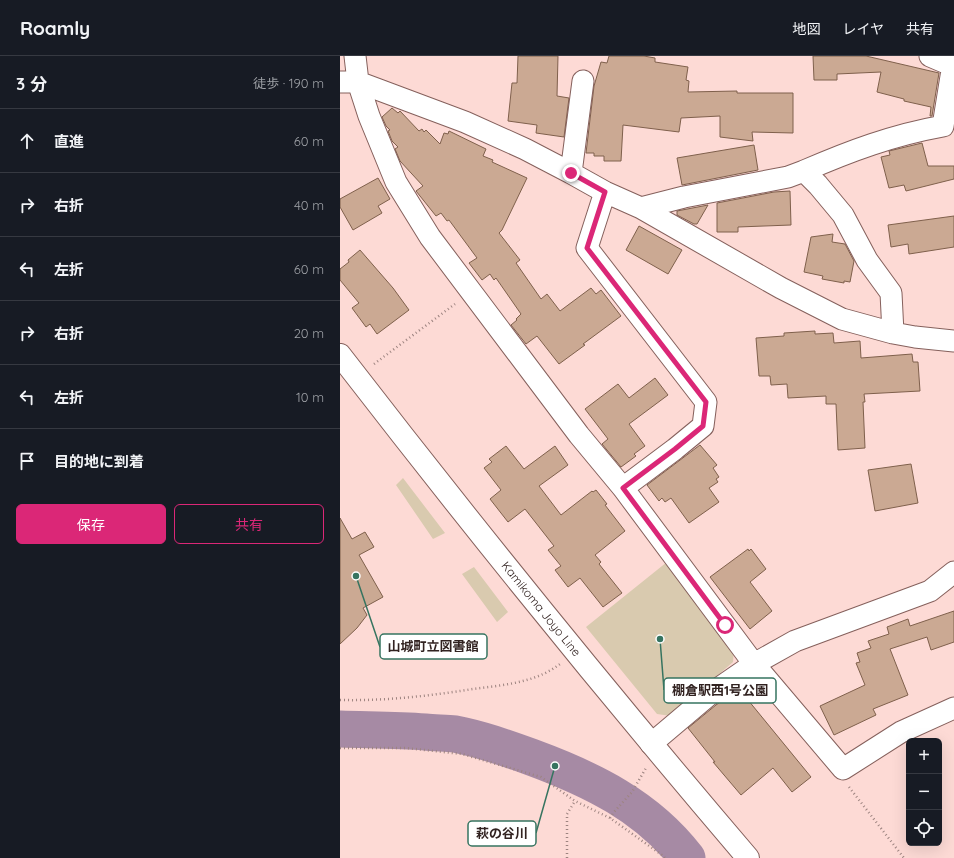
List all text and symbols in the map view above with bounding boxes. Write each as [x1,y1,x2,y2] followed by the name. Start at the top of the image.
[20,16,90,40] text: Roamly
[792,20,820,38] text: 地図
[842,20,884,38] text: レイヤ
[906,20,934,38] text: 共有
[16,73,47,94] text: 3 分
[253,75,324,91] text: 徒歩 · 190 m
[16,130,38,152] icon: ahead
[54,132,84,151] text: 直進
[294,133,324,149] text: 60 m
[562,164,580,182] route end
[16,194,38,216] icon: right
[54,196,84,215] text: 右折
[294,197,324,213] text: 40 m
[16,258,38,280] icon: left
[54,260,84,279] text: 左折
[294,261,324,277] text: 60 m
[16,322,38,344] icon: right
[54,324,84,343] text: 右折
[294,325,324,341] text: 20 m
[16,386,38,408] icon: left
[54,388,84,407] text: 左折
[296,389,324,405] text: 10 m
[16,450,38,472] icon: arrive
[54,452,144,471] text: 目的地に到着
[16,504,166,544] button: 保存
[174,504,324,544] button: 共有
[498,558,584,659] street label: Kamikoma Joyo Line
[716,616,734,634] route start
[380,634,487,659] callout: 山城町立図書館
[387,638,479,654] text: 山城町立図書館
[664,678,776,703] callout: 棚倉駅西1号公園
[672,682,768,698] text: 棚倉駅西1号公園
[906,738,942,846] map controls
[906,738,942,774] button: +
[906,774,942,810] button: −
[906,810,942,846] button: locate
[468,821,536,846] callout: 萩の谷川
[476,825,528,841] text: 萩の谷川

